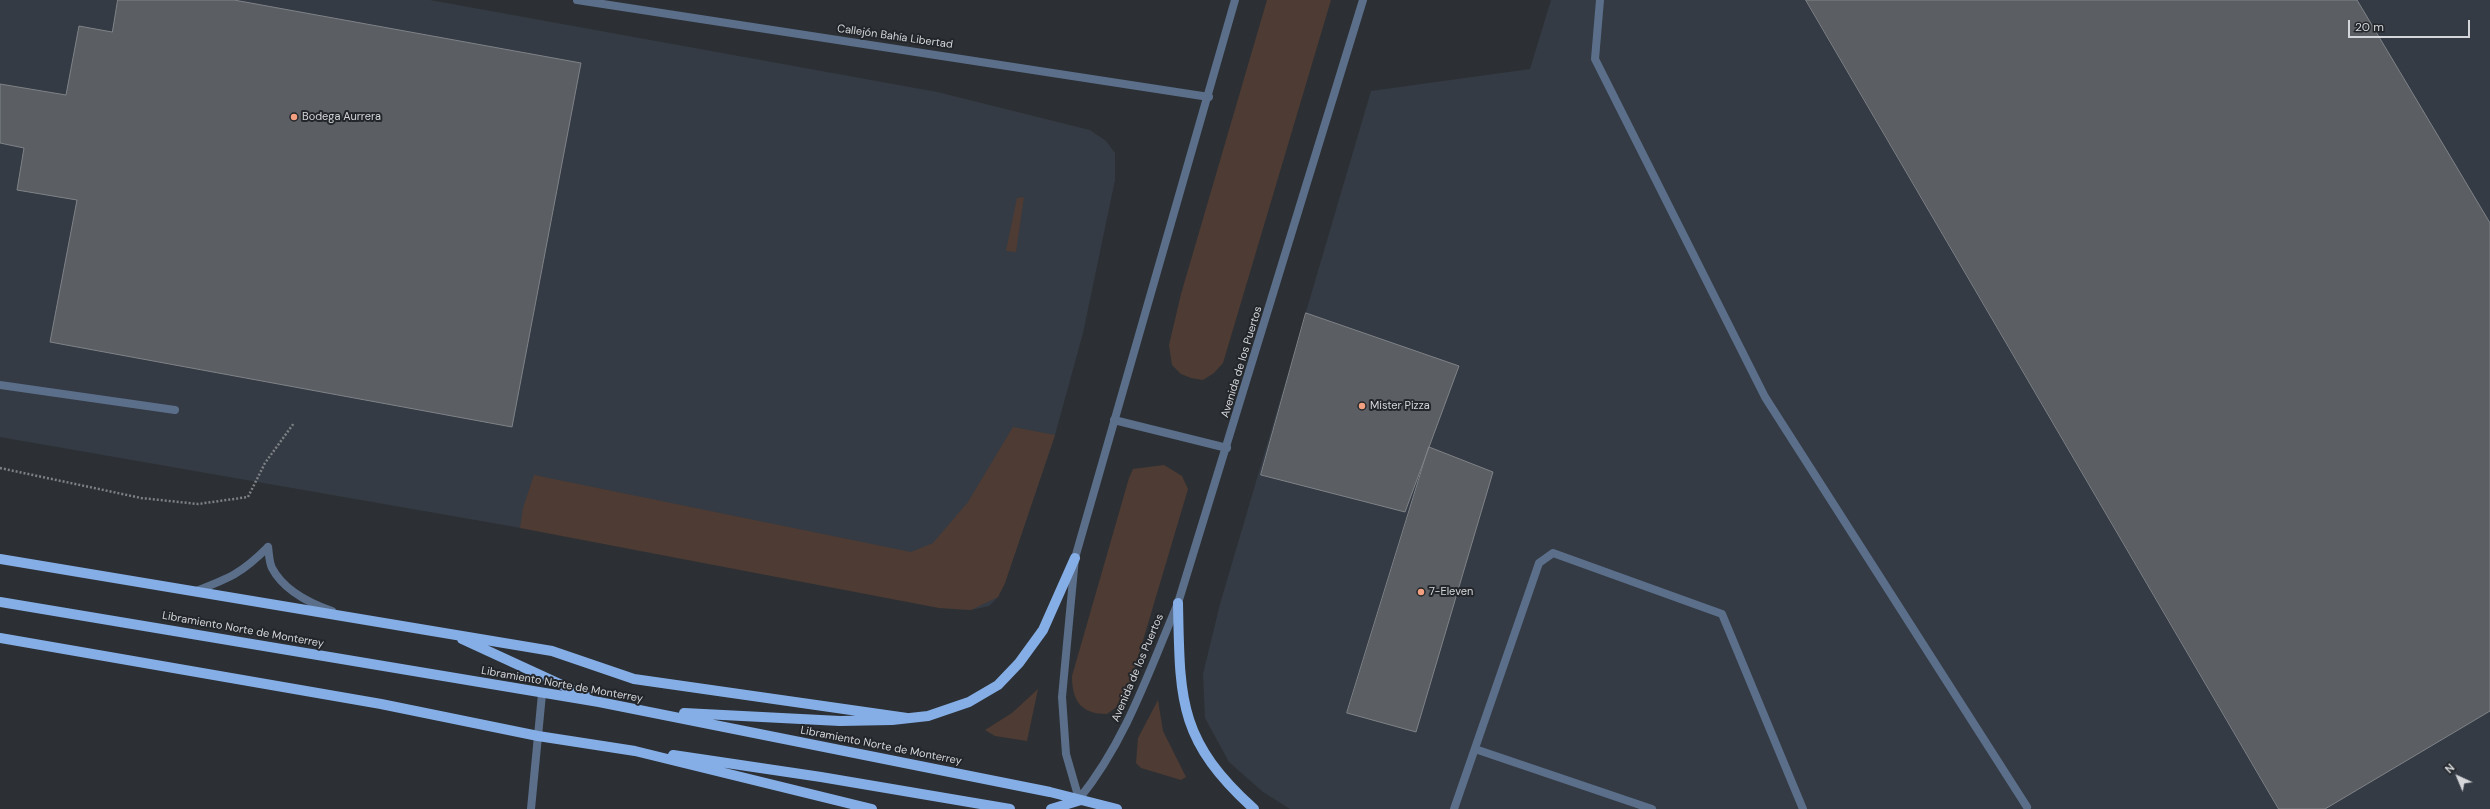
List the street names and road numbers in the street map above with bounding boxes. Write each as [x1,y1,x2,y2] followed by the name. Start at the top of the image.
[836,22,954,52] street label: Callejón Bahía Libertad
[1219,305,1265,419] street label: Avenida de los Puertos
[161,609,325,651] street label: Libramiento Norte de Monterrey
[1109,612,1167,724] street label: Avenida de los Puertos
[480,664,644,706] street label: Libramiento Norte de Monterrey
[799,724,963,768] street label: Libramiento Norte de Monterrey

